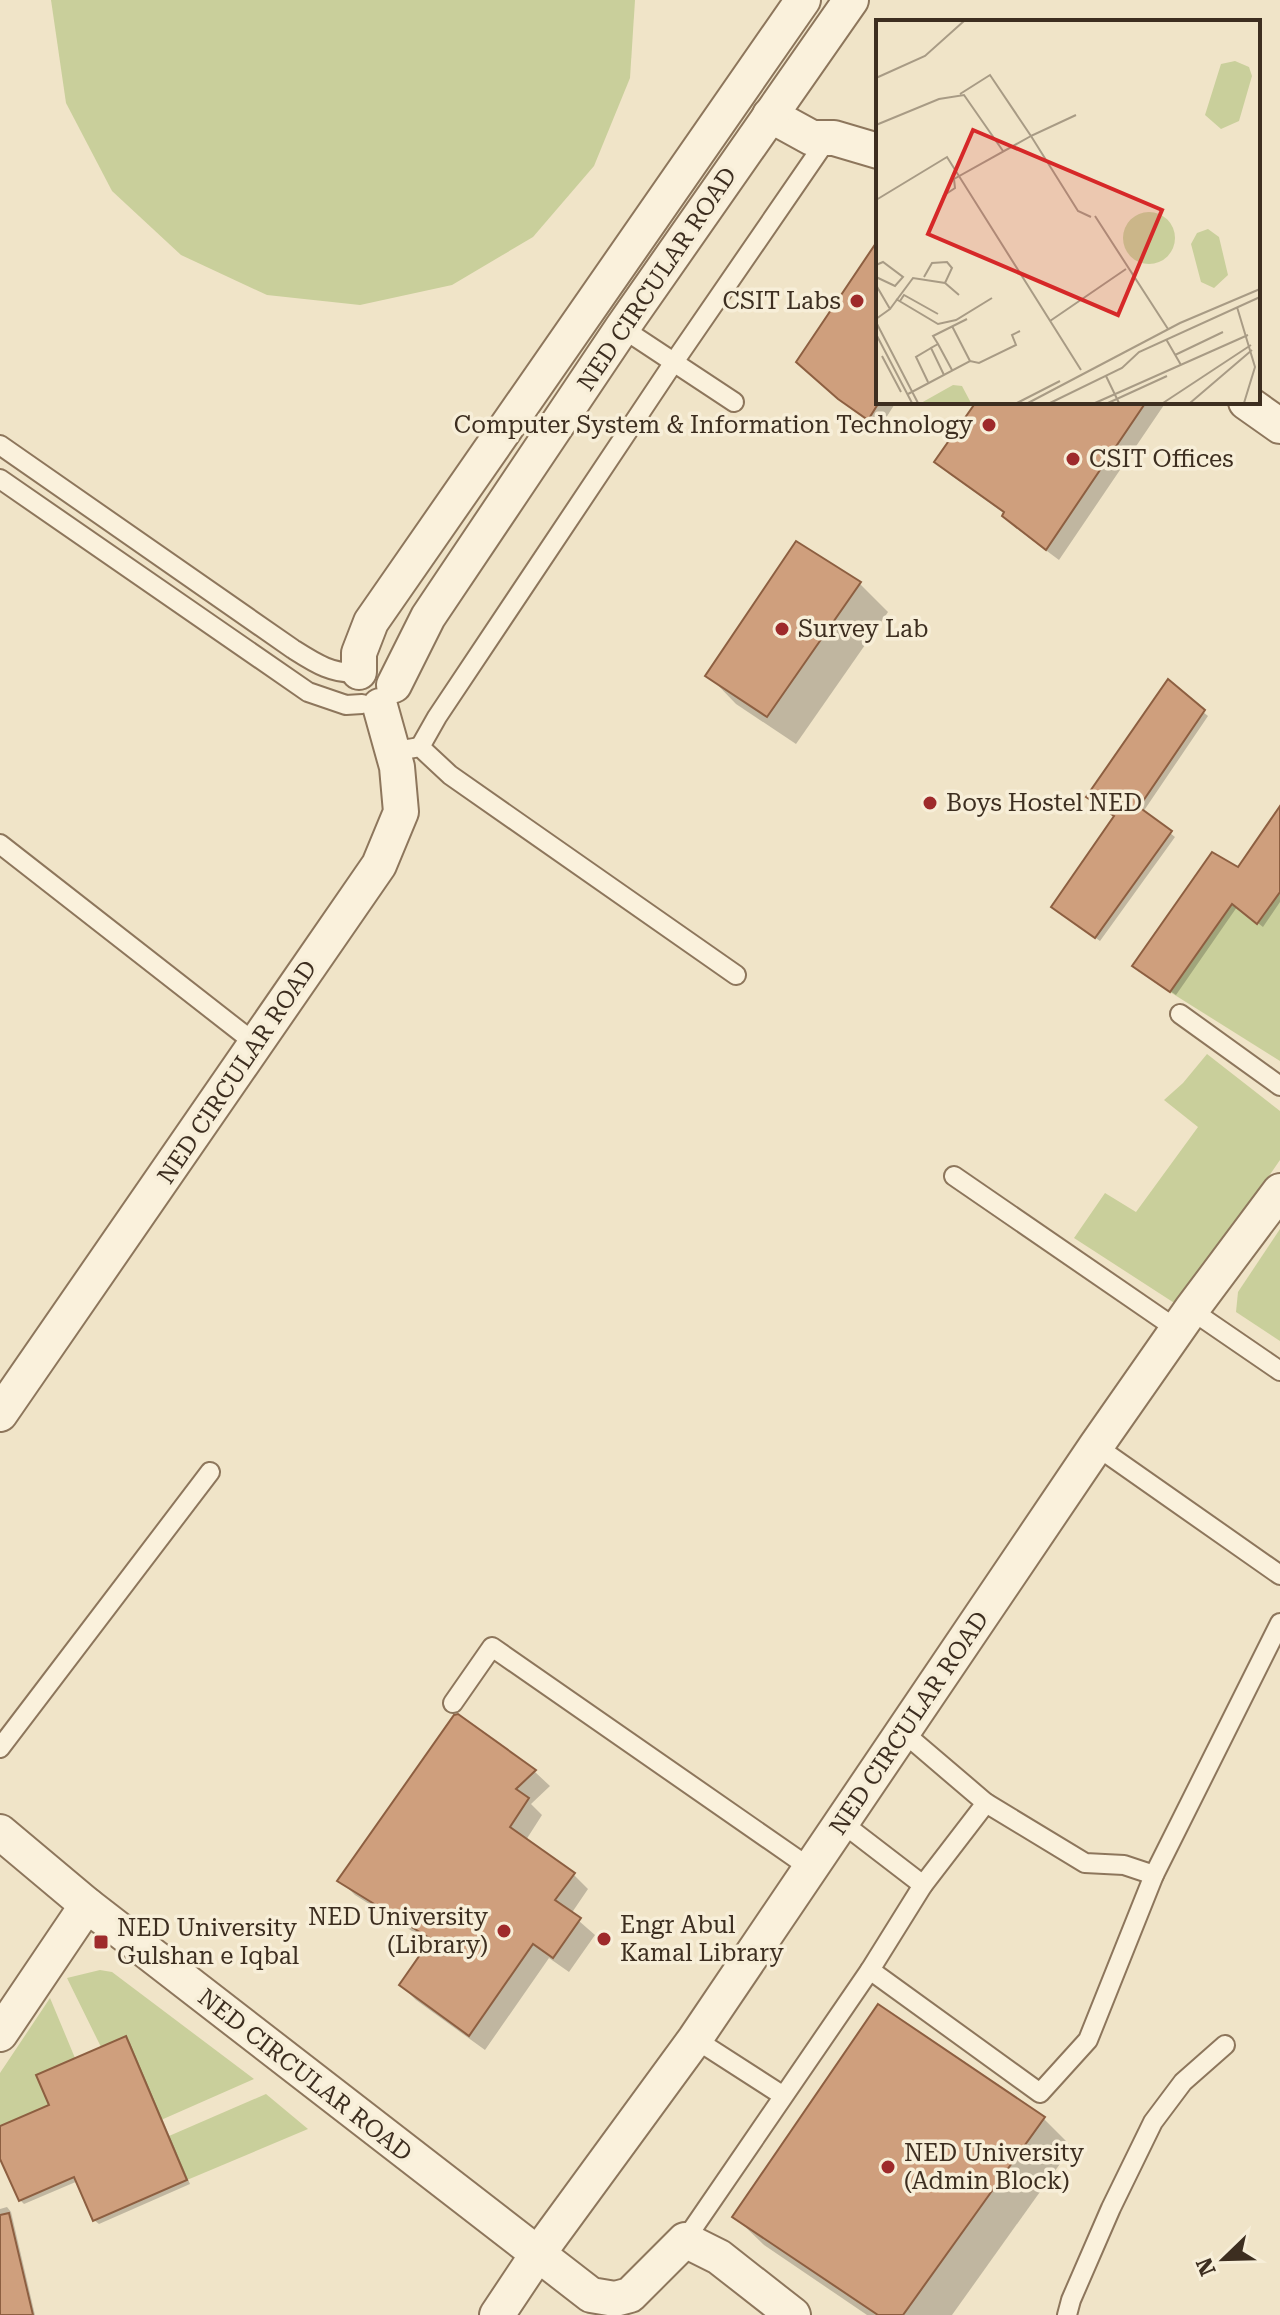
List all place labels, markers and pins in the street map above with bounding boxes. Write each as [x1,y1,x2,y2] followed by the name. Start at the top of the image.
[722,287,841,315] place label: CSIT Labs
[848,292,866,310] marker: CSIT Labs
[454,411,974,439] place label: Computer System & Information Technology
[980,416,998,434] marker: Computer System & Information Technology
[1089,445,1234,473] place label: CSIT Offices
[1064,450,1082,468] marker: CSIT Offices
[798,615,928,643] place label: Survey Lab
[773,620,791,638] marker: Survey Lab
[946,789,1142,817] place label: Boys Hostel NED
[921,794,939,812] marker: Boys Hostel NED
[308,1903,489,1959] place label: NED University (Library)
[620,1911,784,1967] place label: Engr Abul Kamal Library
[117,1914,299,1970] place label: NED University Gulshan e Iqbal
[495,1922,513,1940] marker: NED University (Library)
[595,1930,613,1948] marker: Engr Abul Kamal Library
[92,1933,110,1951] marker: NED University Gulshan e Iqbal
[904,2139,1085,2195] place label: NED University (Admin Block)
[879,2158,897,2176] marker: NED University (Admin Block)

